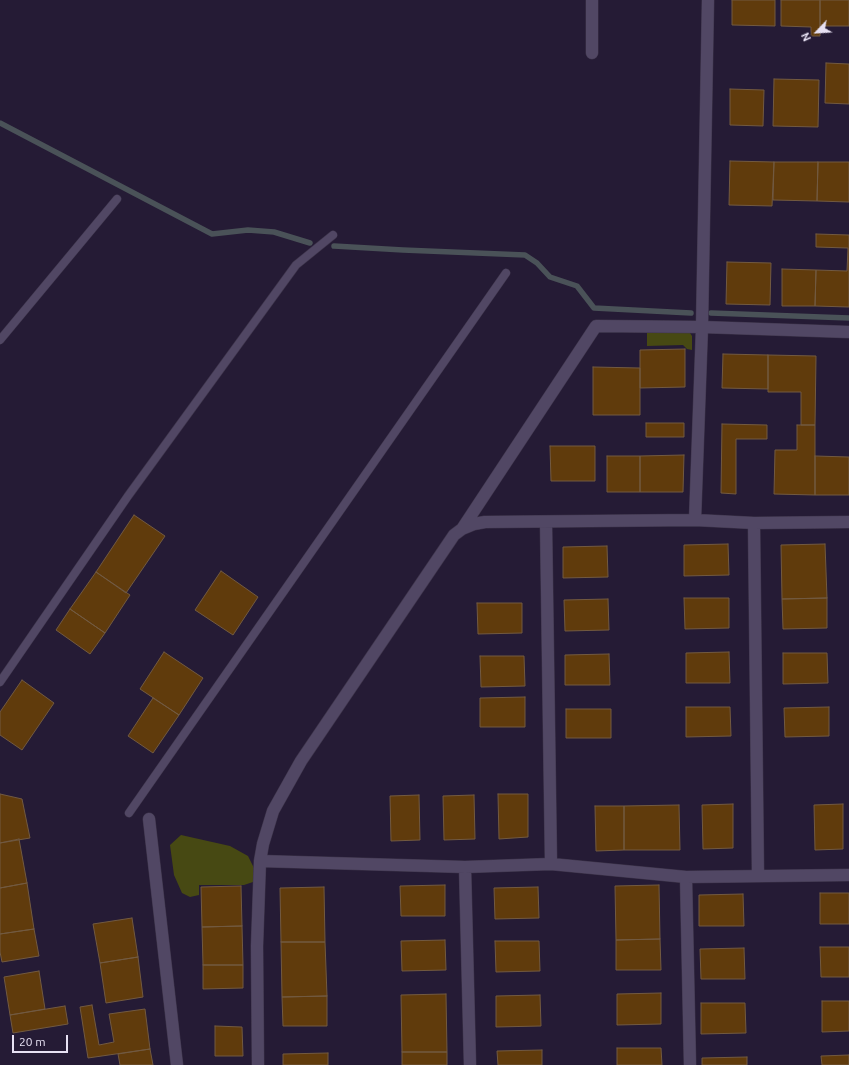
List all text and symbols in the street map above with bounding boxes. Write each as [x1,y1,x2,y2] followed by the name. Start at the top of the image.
[797,12,837,52] north arrow
[799,31,813,43] text: N
[14,1027,70,1053] scale bar
[19,1035,46,1048] text: 20 m

